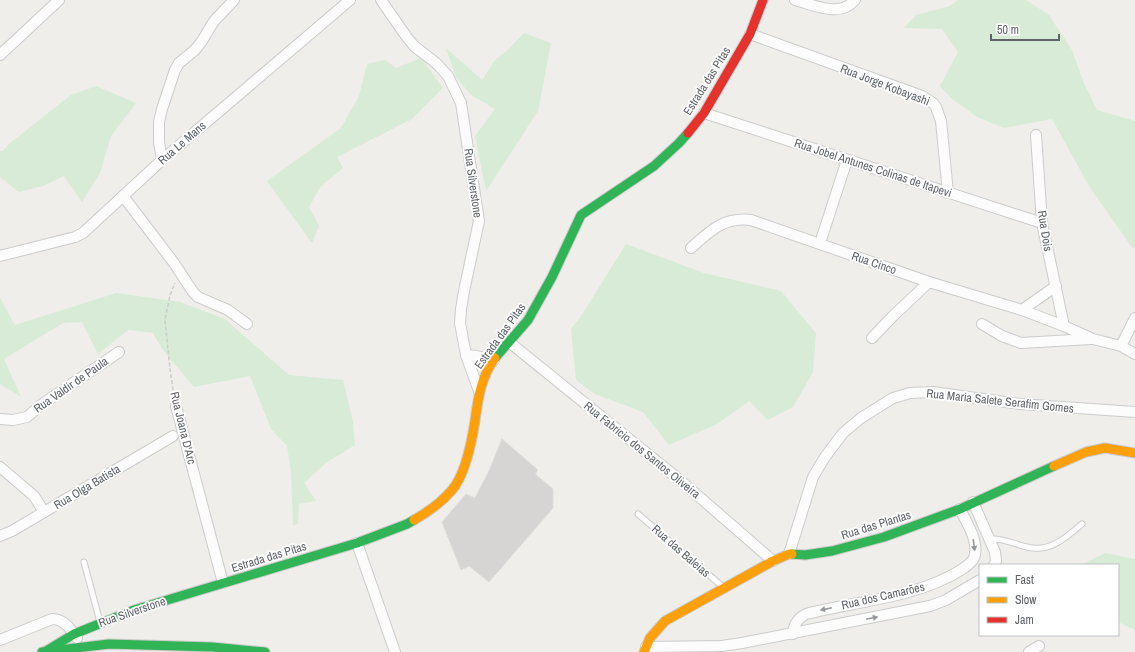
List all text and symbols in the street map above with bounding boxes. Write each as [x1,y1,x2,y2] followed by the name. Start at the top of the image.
[991,16,1059,42] scale bar
[997,22,1019,38] text: 50 m
[680,44,734,118] street label: Estrada das Pitas
[838,61,932,109] street label: Rua Jorge Kobayashi
[155,118,209,168] street label: Rua Le Mans
[792,135,954,201] street label: Rua Jobel Antunes Colinas de Itapevi
[460,147,486,219] street label: Rua Silverstone
[1034,209,1056,253] street label: Rua Dois
[849,248,899,278] street label: Rua Cinco
[471,300,529,372] street label: Estrada das Pitas
[31,353,112,417] street label: Rua Valdir de Paula
[925,385,1075,417] street label: Rua Maria Salete Serafim Gomes
[166,390,200,466] street label: Rua Joana D'Arc
[580,398,704,502] street label: Rua Fabricio dos Santos Oliveira
[51,461,124,513] street label: Rua Olga Batista
[839,507,913,543] street label: Rua das Plantas
[648,521,714,581] street label: Rua das Baleias
[230,538,309,576] street label: Estrada das Pitas
[971,539,977,551] one-way arrow
[979,564,1119,636] legend
[1015,572,1034,588] text: Fast
[840,579,926,613] street label: Rua dos Camarões
[1015,592,1037,608] text: Slow
[96,593,168,631] street label: Rua Silverstone
[820,607,833,613] one-way arrow
[1015,612,1034,628] text: Jam
[866,615,878,621] one-way arrow

